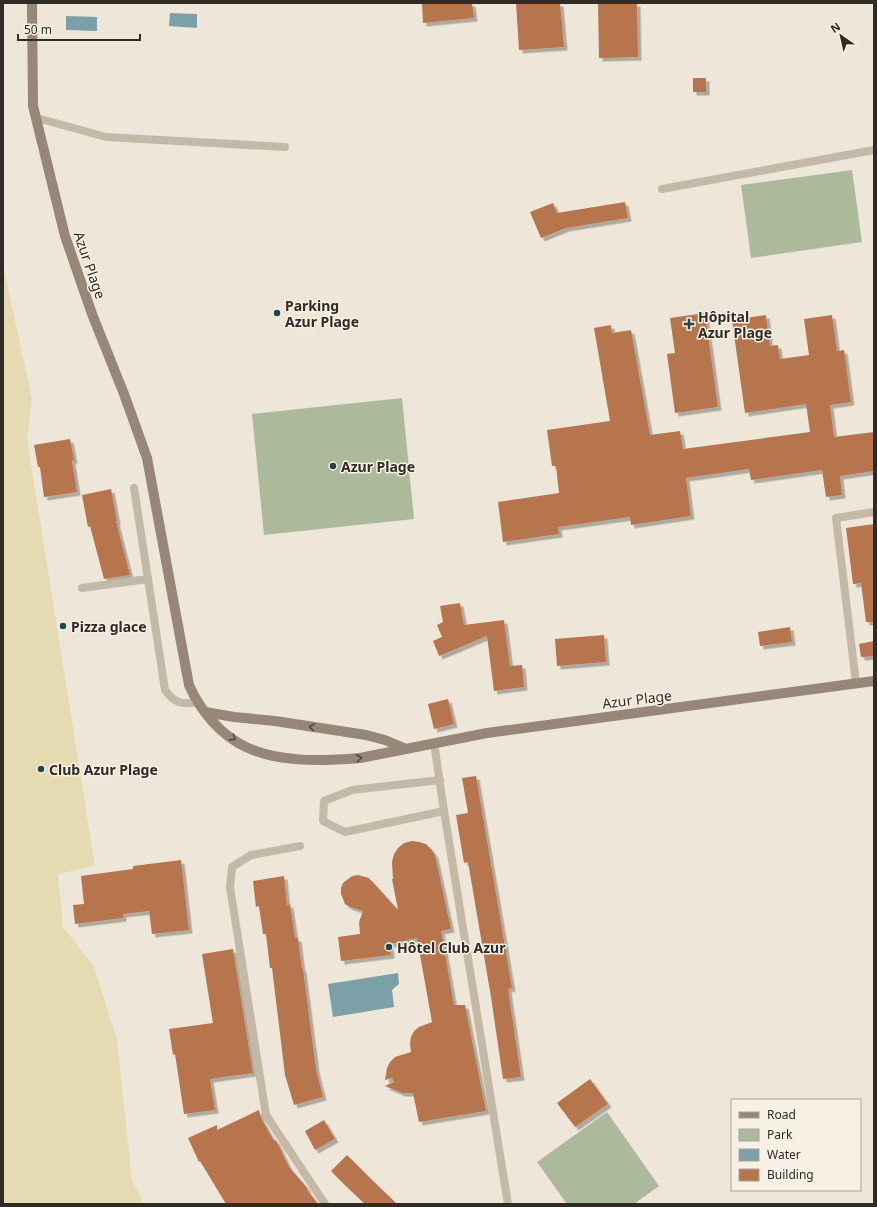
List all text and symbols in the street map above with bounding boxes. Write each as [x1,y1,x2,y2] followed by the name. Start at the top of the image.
[18,16,140,42] scale bar
[821,16,861,56] north arrow
[827,19,843,36] text: N
[24,21,52,38] text: 50 m
[70,229,110,301] street label: Azur Plage
[285,296,359,331] place label: Parking Azur Plage
[698,307,772,342] place label: Hôpital Azur Plage
[272,308,282,318] marker: Parking Azur Plage
[683,318,695,330] marker: Hôpital Azur Plage
[341,457,415,476] place label: Azur Plage
[328,461,338,471] marker: Azur Plage
[71,617,147,636] place label: Pizza glace
[58,621,68,631] marker: Pizza glace
[601,685,673,713] street label: Azur Plage
[309,723,315,732] one-way arrow
[229,734,236,741] one-way arrow
[356,754,362,763] one-way arrow
[49,760,158,779] place label: Club Azur Plage
[36,764,46,774] marker: Club Azur Plage
[397,938,506,957] place label: Hôtel Club Azur
[384,942,394,952] marker: Hôtel Club Azur
[731,1099,861,1191] legend
[767,1106,796,1123] text: Road
[767,1126,793,1143] text: Park
[767,1146,801,1163] text: Water
[767,1166,814,1183] text: Building

